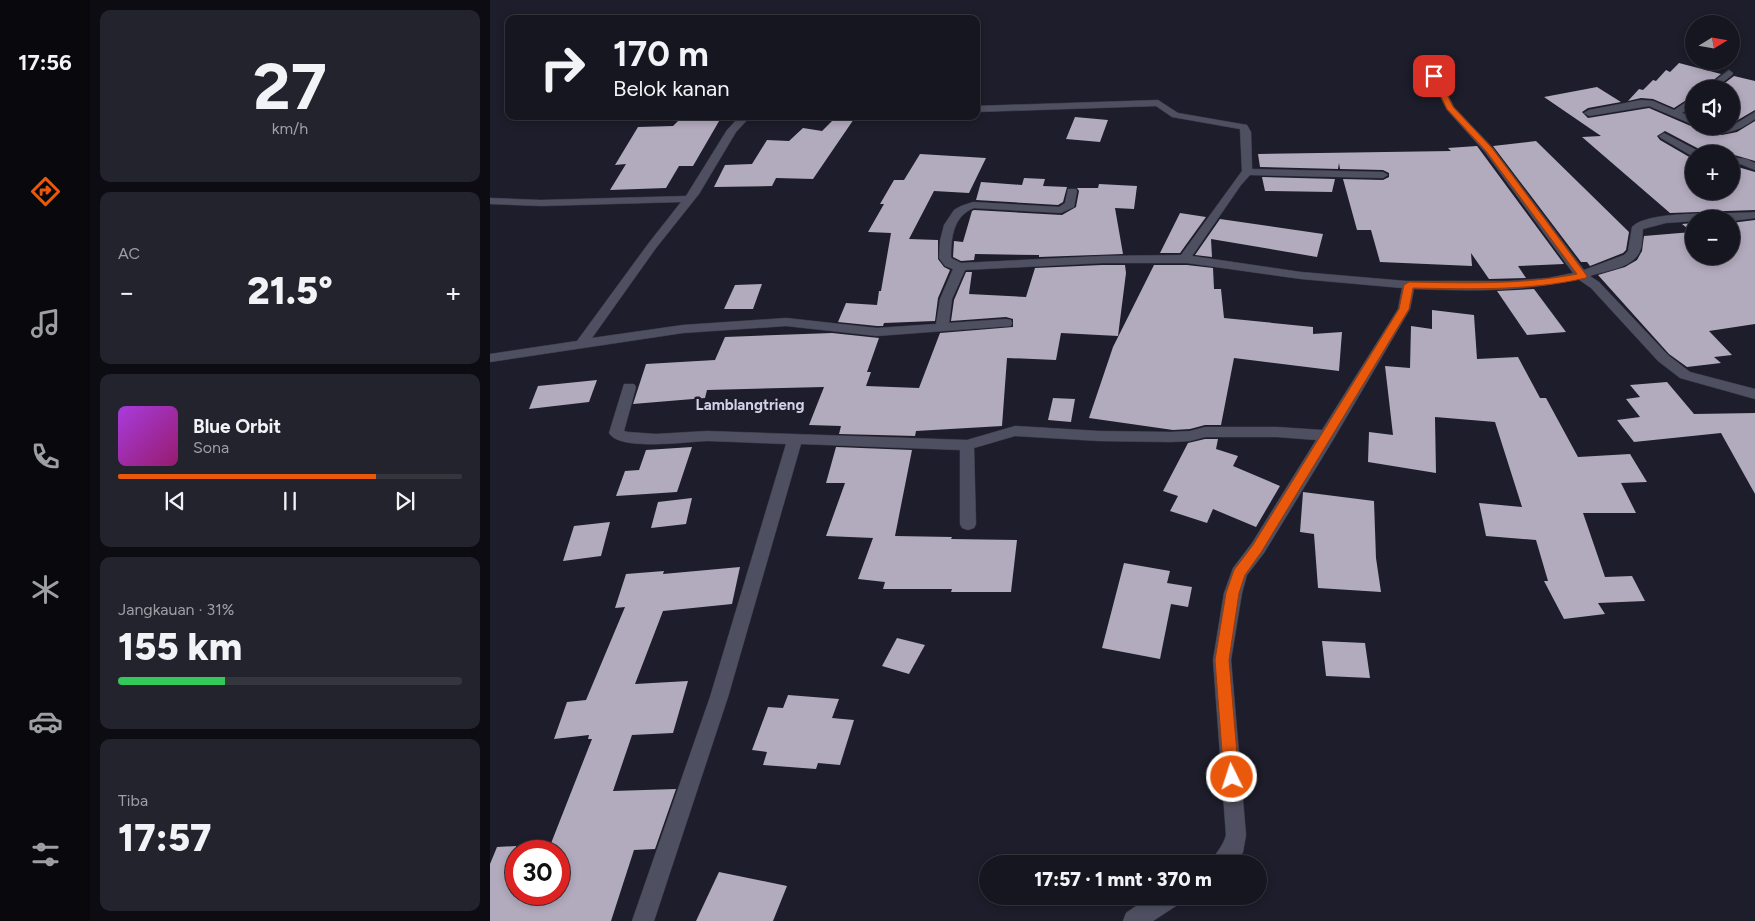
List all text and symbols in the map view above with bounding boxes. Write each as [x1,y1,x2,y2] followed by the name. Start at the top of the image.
[1685,15,1740,70] north arrow
[1685,15,1740,265] map controls
[613,33,709,75] text: 170 m
[530,35,595,100] icon: right
[253,47,327,125] text: 27
[18,49,72,76] text: 17:56
[1413,55,1455,97] pin
[1420,62,1448,90] icon: arrive
[613,75,730,102] text: Belok kanan
[1685,80,1740,135] button: sound
[272,119,308,138] text: km/h
[1685,145,1740,200] button: +
[28,174,63,209] icon: directions
[1685,210,1740,265] button: −
[118,244,140,263] text: AC
[247,268,333,314] text: 21.5°
[118,275,135,309] text: −
[445,275,462,309] text: +
[28,306,63,341] icon: music
[696,396,804,414] district label: Lamblangtrieng
[193,415,281,438] text: Blue Orbit
[193,438,229,457] text: Sona
[28,439,63,474] icon: phone
[161,487,189,515] icon: previous
[276,487,304,515] icon: pause
[391,487,419,515] icon: next
[28,572,63,607] icon: climate
[118,600,234,619] text: Jangkauan · 31%
[118,624,242,670] text: 155 km
[28,704,63,739] icon: car
[1205,750,1257,802] position arrow
[118,791,148,810] text: Tiba
[118,815,212,861] text: 17:57
[28,837,63,872] icon: filters
[505,840,570,905] speed limit sign: 30
[1034,868,1212,891] text: 17:57 · 1 mnt · 370 m

